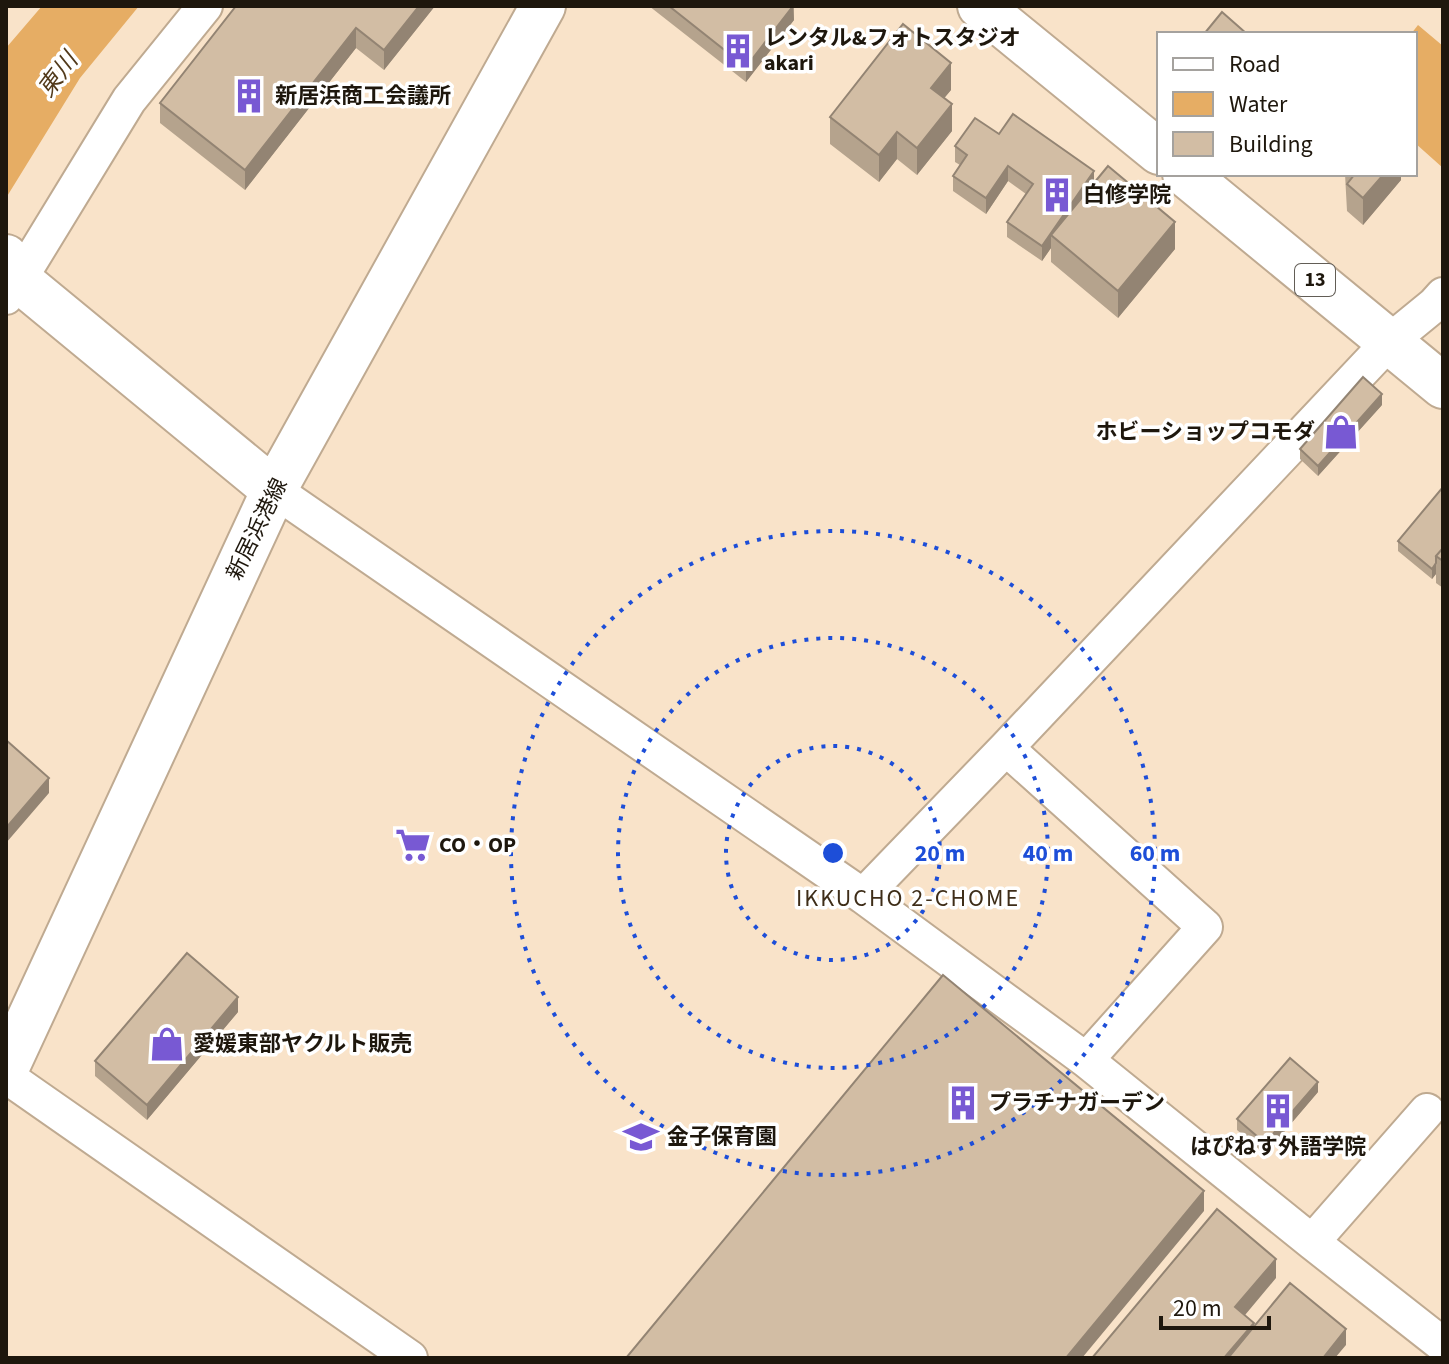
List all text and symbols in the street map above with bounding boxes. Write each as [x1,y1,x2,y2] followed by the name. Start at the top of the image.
[764,22,1021,79] place label: レンタル&フォトスタジオ akari
[719,32,757,70] building icon: レンタル&フォトスタジオ akari
[1157,32,1417,176] legend
[30,43,88,105] water label: 東川
[1229,47,1281,82] text: Road
[230,77,268,115] building icon: 新居浜商工会議所
[275,80,451,112] place label: 新居浜商工会議所
[1229,87,1288,122] text: Water
[1229,127,1313,162] text: Building
[1038,176,1076,214] building icon: 白修学院
[1083,179,1171,211] place label: 白修学院
[1295,264,1335,296] road number: 13
[1322,413,1360,451] shop icon: ホビーショップコモダ
[1095,416,1315,448] place label: ホビーショップコモダ
[219,473,295,585] street label: 新居浜港線
[394,826,432,864] supermarket icon: CO・OP
[439,829,516,861] place label: CO・OP
[915,836,965,871] text: 20 m
[1023,836,1073,871] text: 40 m
[1130,836,1180,871] text: 60 m
[819,839,847,867] centre of rings
[796,881,1020,916] district label: IKKUCHO 2-CHOME
[148,1025,186,1063] shop icon: 愛媛東部ヤクルト販売
[193,1028,412,1060] place label: 愛媛東部ヤクルト販売
[944,1084,982,1122] building icon: プラチナガーデン
[989,1087,1165,1119] place label: プラチナガーデン
[1259,1092,1297,1130] building icon: はぴねす外語学院
[622,1118,660,1156] school or university icon: 金子保育園
[667,1121,777,1153] place label: 金子保育園
[1190,1131,1366,1163] place label: はぴねす外語学院
[1161,1280,1269,1330] scale bar
[1173,1291,1222,1326] text: 20 m

